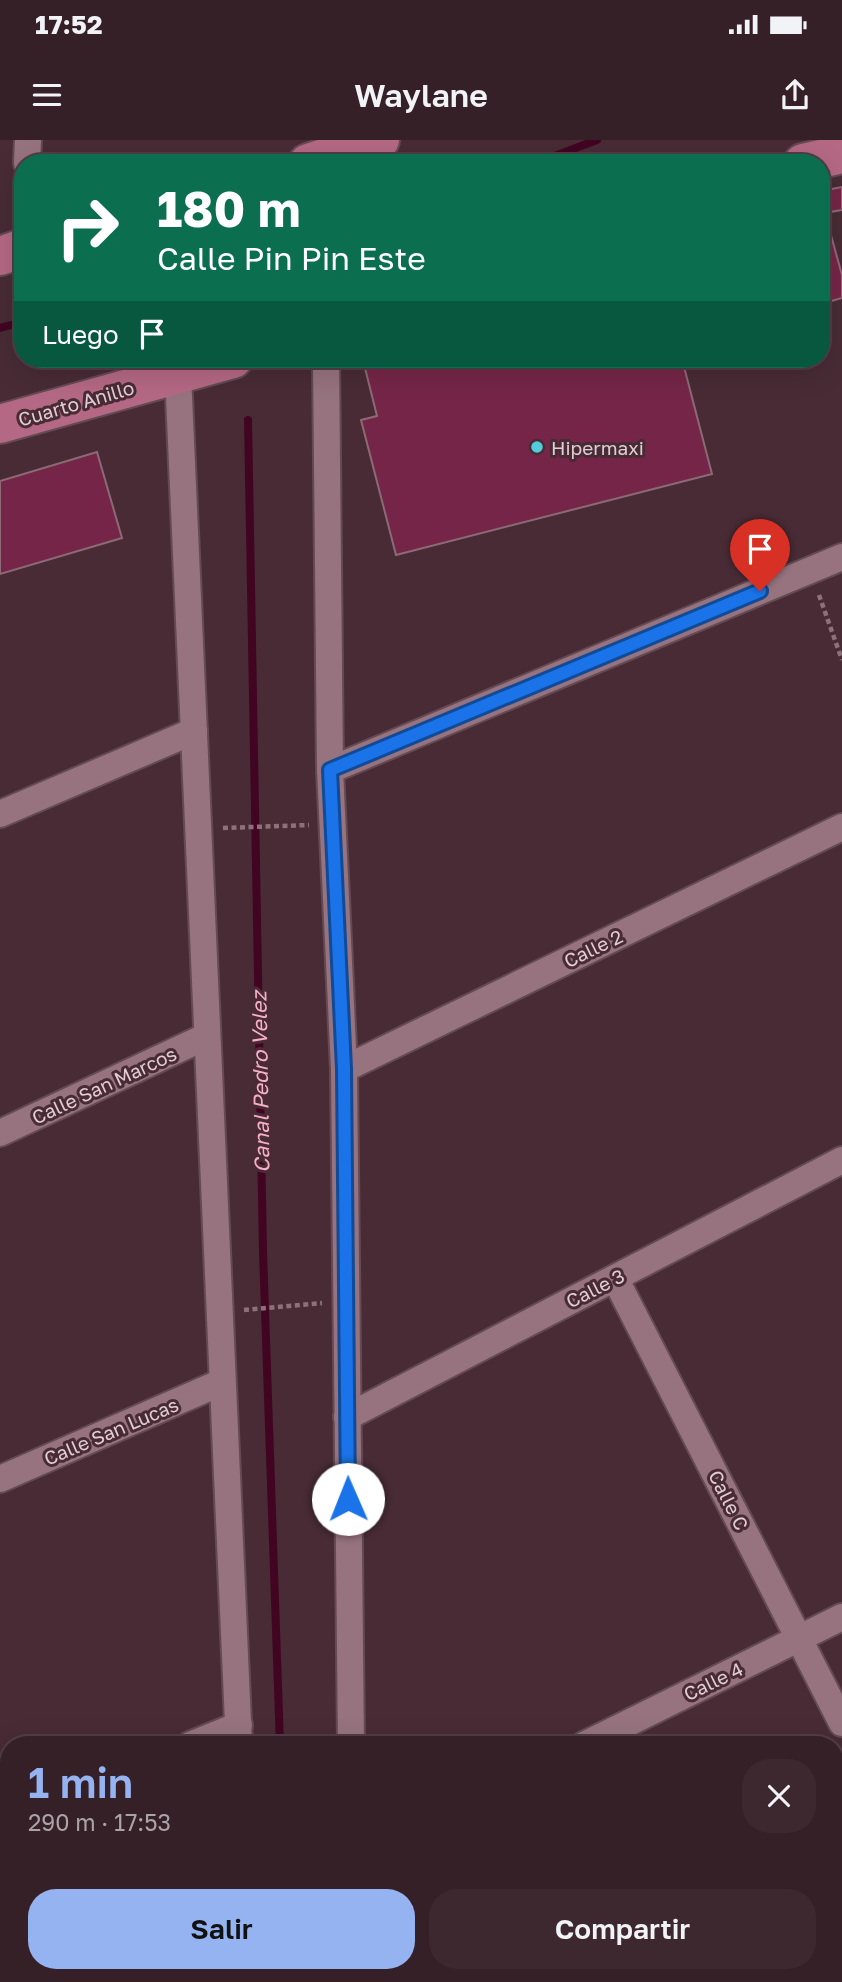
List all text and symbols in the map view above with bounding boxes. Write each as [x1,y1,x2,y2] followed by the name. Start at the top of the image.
[35,9,103,40] text: 17:52
[28,76,66,114] icon: menu
[354,76,488,114] text: Waylane
[776,76,814,114] icon: share
[157,179,301,238] text: 180 m
[42,182,133,273] icon: right
[157,239,426,277] text: Calle Pin Pin Este
[133,315,171,353] icon: arrive
[42,319,119,350] text: Luego
[15,375,137,431] street label: Cuarto Anillo
[551,436,644,459] place label: Hipermaxi
[529,439,545,455] marker: Hipermaxi
[730,519,790,591] pin
[741,530,779,568] icon: arrive
[560,924,626,972] street label: Calle 2
[245,989,275,1173] water label: Canal Pedro Velez
[28,1041,180,1129] street label: Calle San Marcos
[562,1264,628,1312] street label: Calle 3
[40,1392,182,1470] street label: Calle San Lucas
[311,1462,385,1536] position arrow
[704,1466,754,1534] street label: Calle C
[680,1657,746,1705] street label: Calle 4
[28,1757,133,1807] text: 1 min
[742,1759,816,1833] button: close
[28,1808,171,1836] text: 290 m · 17:53
[28,1889,415,1969] button: Salir
[429,1889,816,1969] button: Compartir

